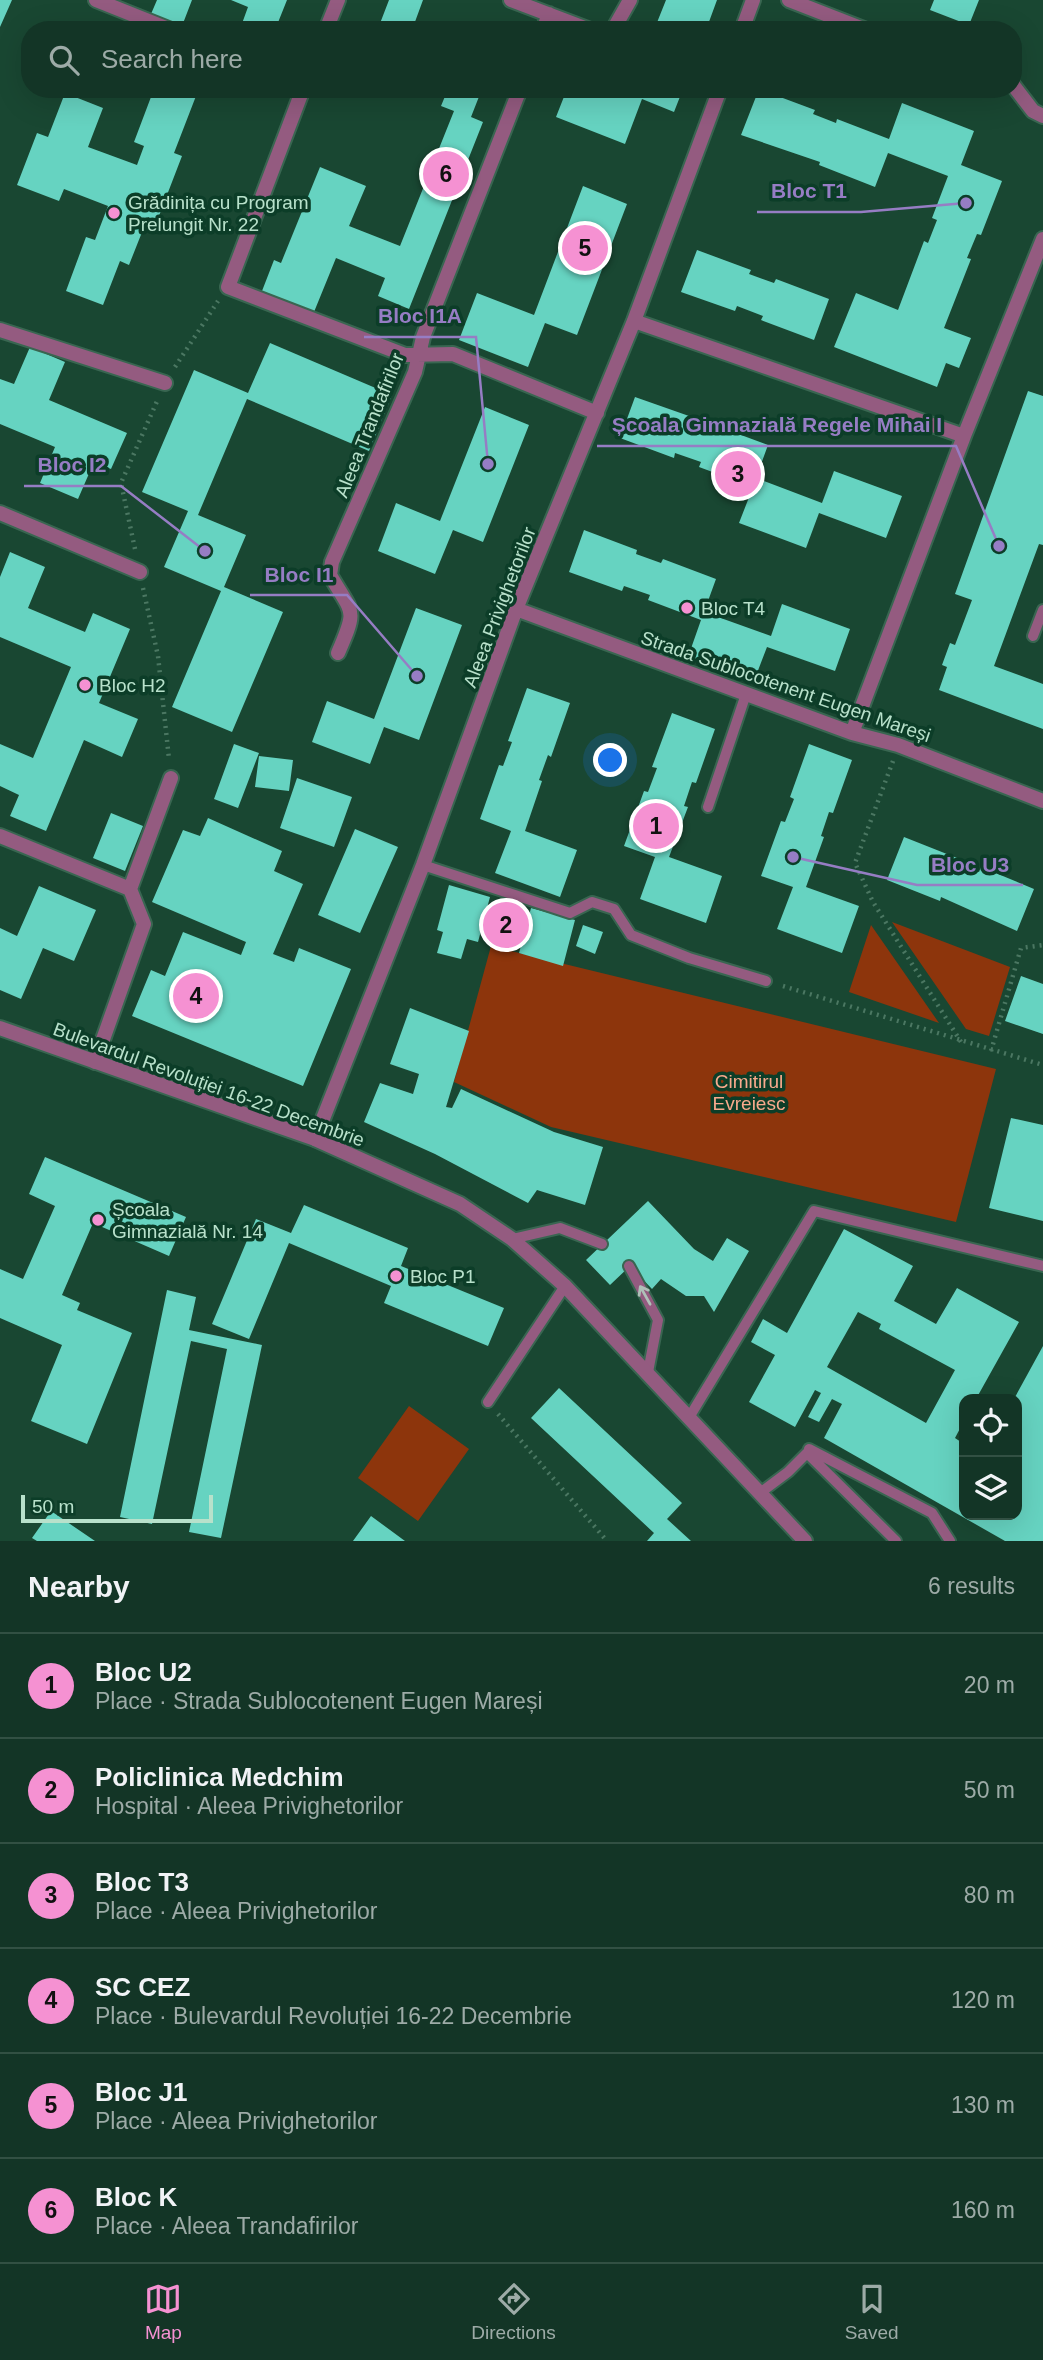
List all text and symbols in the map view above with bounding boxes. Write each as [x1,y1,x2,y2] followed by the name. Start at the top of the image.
[21,21,1022,98] search box
[45,41,83,79] icon: search
[101,44,243,74] text: Search here
[423,148,469,200] pin: 6
[757,170,861,212] callout: Bloc T1
[771,179,847,202] text: Bloc T1
[128,192,309,235] place label: Grădinița cu Program Prelungit Nr. 22
[106,205,122,221] marker: Grădinița cu Program Prelungit Nr. 22
[562,222,608,274] pin: 5
[364,295,476,337] callout: Bloc I1A
[378,304,462,327] text: Bloc I1A
[331,349,408,501] street label: Aleea Trandafirilor
[597,404,956,446] callout: Școala Gimnazială Regele Mihai I
[612,413,942,436] text: Școala Gimnazială Regele Mihai I
[24,444,121,486] callout: Bloc I2
[715,448,761,500] pin: 3
[38,453,106,476] text: Bloc I2
[459,523,540,690] street label: Aleea Privighetorilor
[250,553,347,595] callout: Bloc I1
[265,563,334,586] text: Bloc I1
[701,598,766,619] place label: Bloc T4
[679,600,695,616] marker: Bloc T4
[638,627,934,746] street label: Strada Sublocotenent Eugen Mareși
[99,675,166,696] place label: Bloc H2
[77,677,93,693] marker: Bloc H2
[593,743,627,777] your location
[633,800,679,852] pin: 1
[917,843,1023,885] callout: Bloc U3
[931,853,1009,876] text: Bloc U3
[483,899,529,951] pin: 2
[173,970,219,1022] pin: 4
[50,1018,367,1151] street label: Bulevardul Revoluției 16-22 Decembrie
[713,1071,785,1114] park label: Cimitirul Evreiesc
[112,1199,263,1242] place label: Școala Gimnazială Nr. 14
[90,1212,106,1228] marker: Școala Gimnazială Nr. 14
[410,1266,475,1287] place label: Bloc P1
[388,1268,404,1284] marker: Bloc P1
[638,1285,651,1306] one-way arrow
[959,1394,1022,1520] map controls
[959,1394,1022,1457] button: locate
[959,1457,1022,1520] button: layers
[21,1492,214,1524] scale bar
[32,1496,74,1517] text: 50 m
[28,1570,130,1603] text: Nearby
[928,1573,1015,1599] text: 6 results
[95,1657,192,1687] text: Bloc U2
[45,1672,57,1698] text: 1
[964,1672,1015,1698] text: 20 m
[95,1688,543,1714] text: Place · Strada Sublocotenent Eugen Mareși
[95,1762,344,1792] text: Policlinica Medchim
[45,1777,57,1803] text: 2
[964,1777,1015,1803] text: 50 m
[95,1793,403,1819] text: Hospital · Aleea Privighetorilor
[95,1867,189,1897] text: Bloc T3
[45,1882,57,1908] text: 3
[964,1882,1015,1908] text: 80 m
[95,1898,378,1924] text: Place · Aleea Privighetorilor
[95,1972,190,2002] text: SC CEZ
[45,1987,57,2013] text: 4
[951,1987,1015,2013] text: 120 m
[95,2003,572,2029] text: Place · Bulevardul Revoluției 16-22 Decembrie
[95,2077,188,2107] text: Bloc J1
[45,2092,57,2118] text: 5
[951,2092,1015,2118] text: 130 m
[95,2108,378,2134] text: Place · Aleea Privighetorilor
[95,2182,177,2212] text: Bloc K
[45,2197,57,2223] text: 6
[951,2197,1015,2223] text: 160 m
[95,2213,358,2239] text: Place · Aleea Trandafirilor
[144,2280,182,2344] tab: Map
[471,2280,556,2344] tab: Directions
[845,2280,899,2344] tab: Saved

